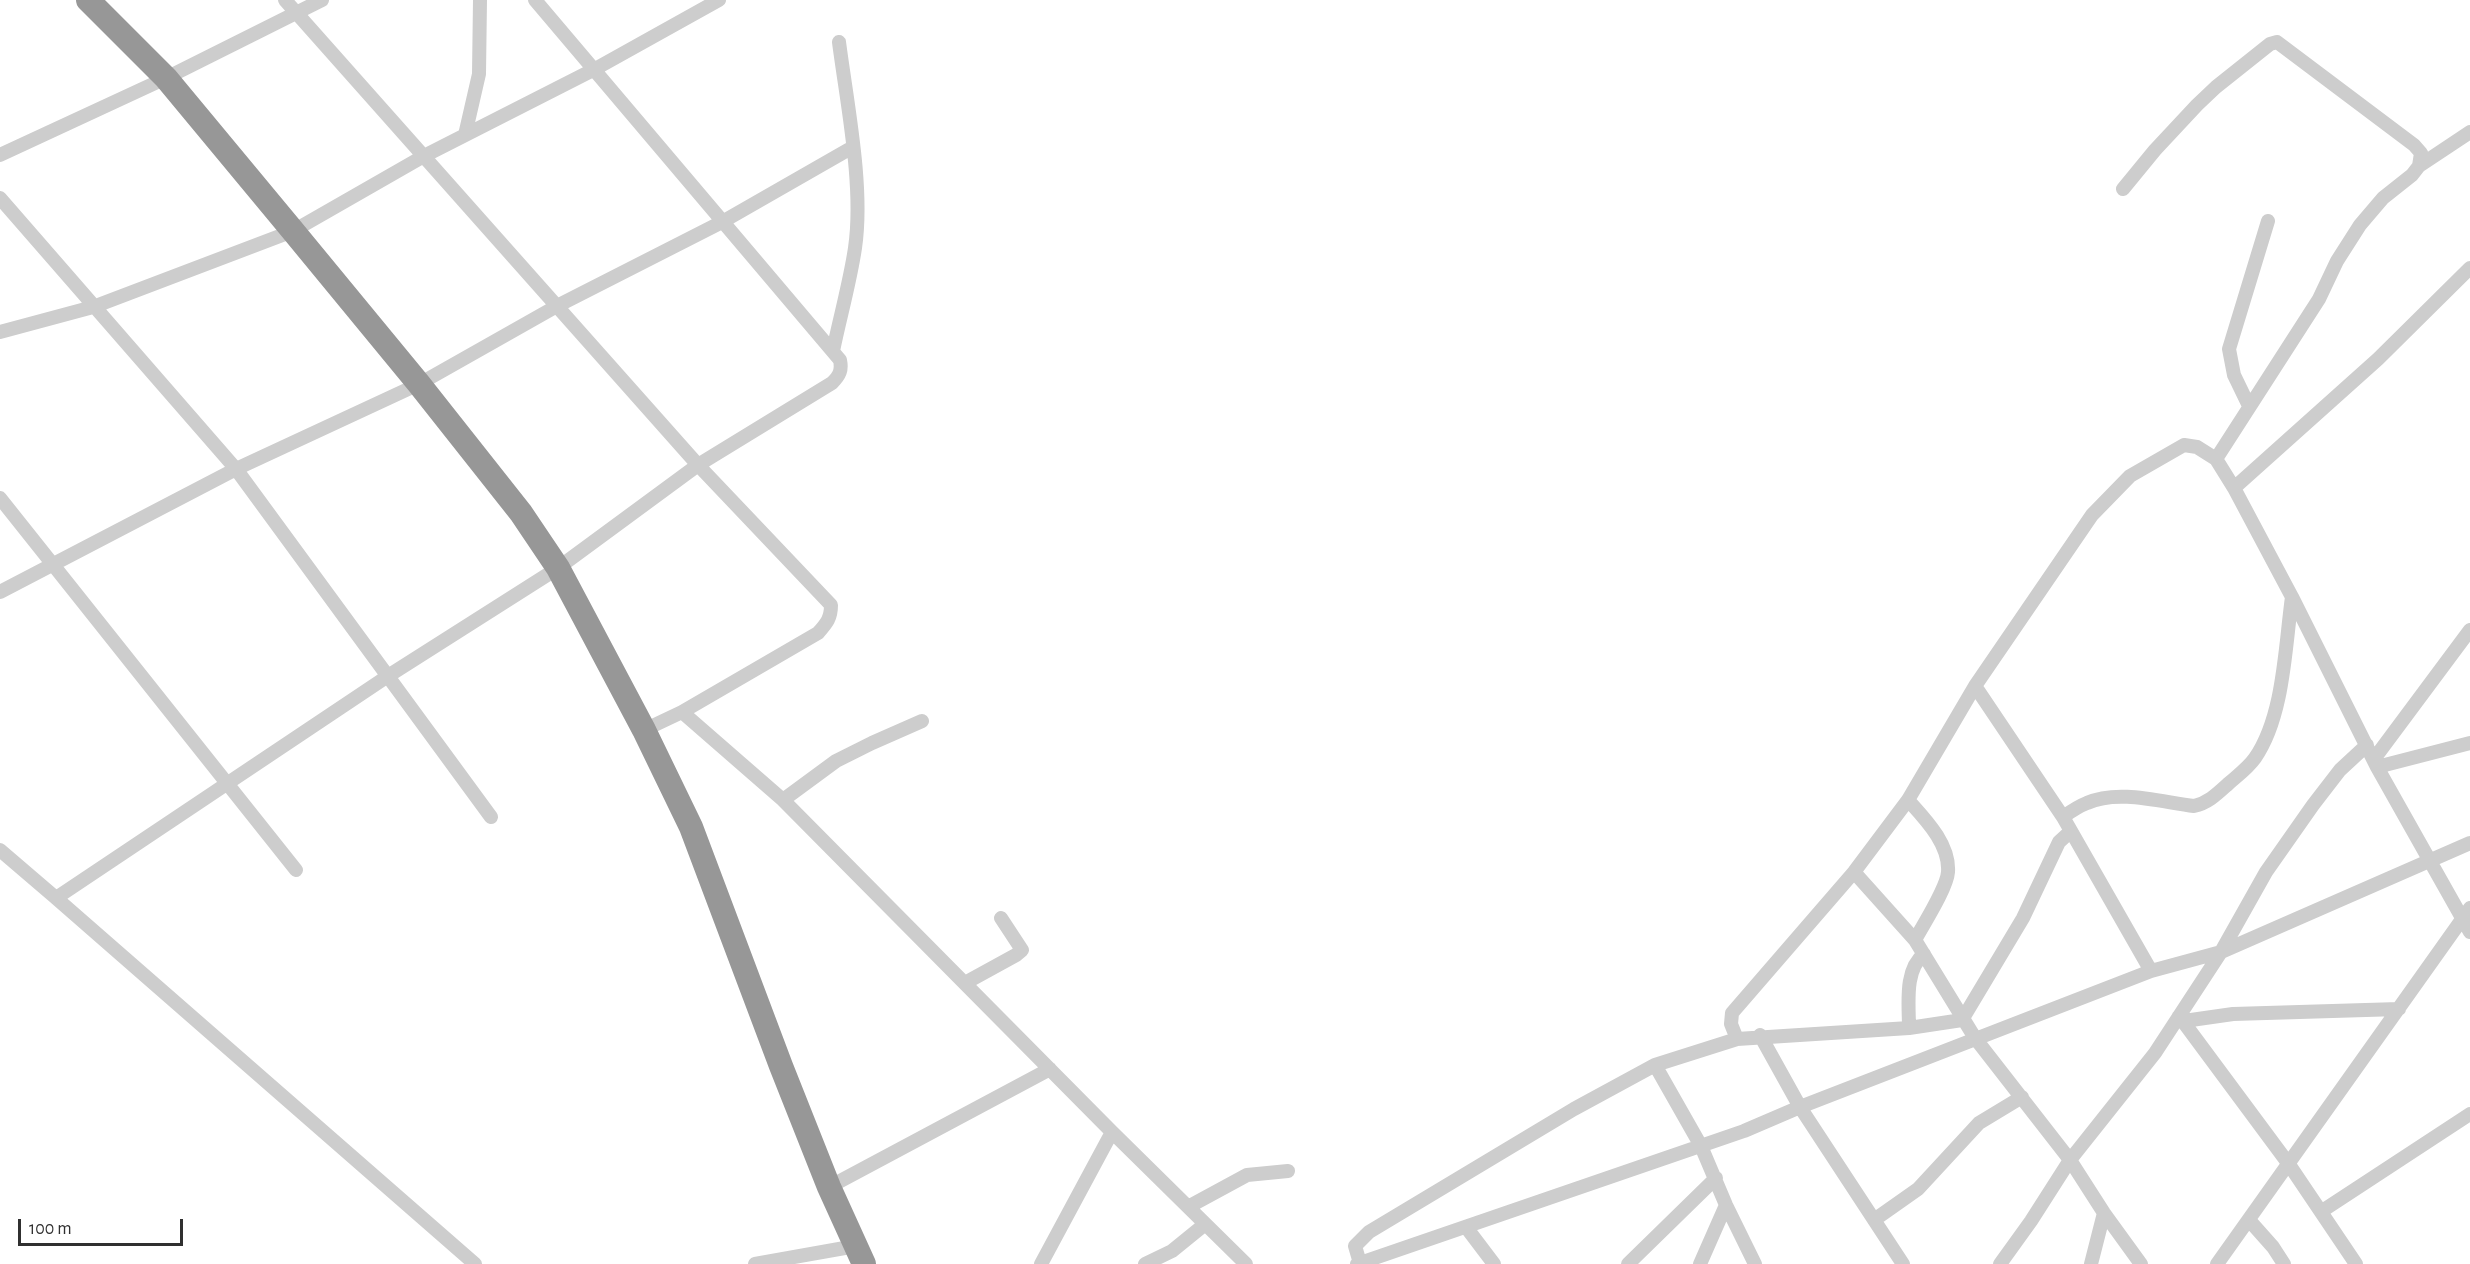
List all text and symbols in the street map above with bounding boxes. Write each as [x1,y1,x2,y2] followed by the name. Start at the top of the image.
[21,1207,186,1245] scale bar
[29,1220,72,1238] text: 100 m

